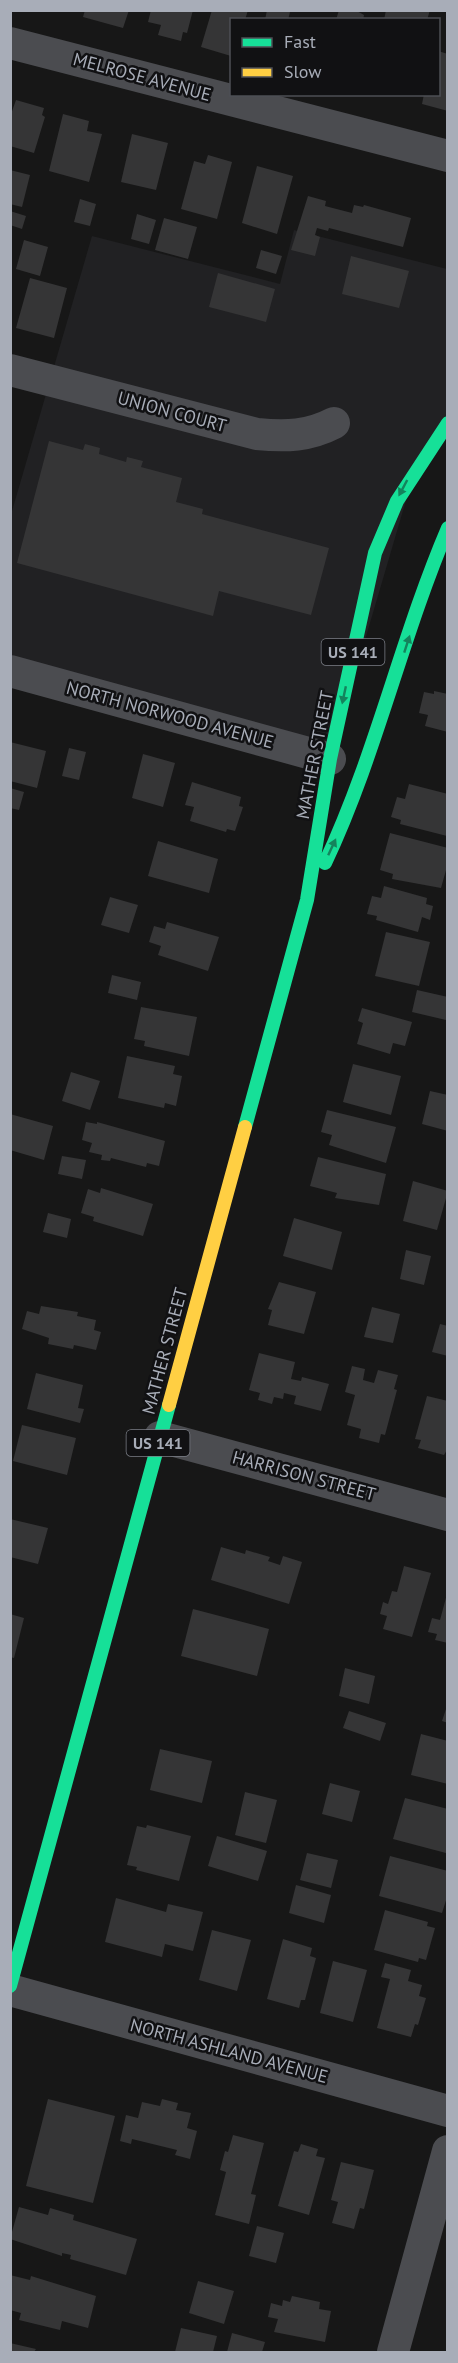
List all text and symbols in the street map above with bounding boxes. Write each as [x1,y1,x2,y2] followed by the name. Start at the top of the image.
[230,18,440,96] legend
[284,30,316,53] text: Fast
[71,47,214,106] street label: MELROSE AVENUE
[284,60,322,83] text: Slow
[115,386,229,437] street label: UNION COURT
[398,480,408,497] one-way arrow
[402,635,412,653] one-way arrow
[322,639,385,665] road number: US 141
[64,676,276,753] street label: NORTH NORWOOD AVENUE
[339,686,348,705] one-way arrow
[291,689,338,821] street label: MATHER STREET
[328,838,337,855] one-way arrow
[137,1285,192,1417] street label: MATHER STREET
[126,1430,190,1456] road number: US 141
[230,1445,378,1506] street label: HARRISON STREET
[128,2013,330,2088] street label: NORTH ASHLAND AVENUE

